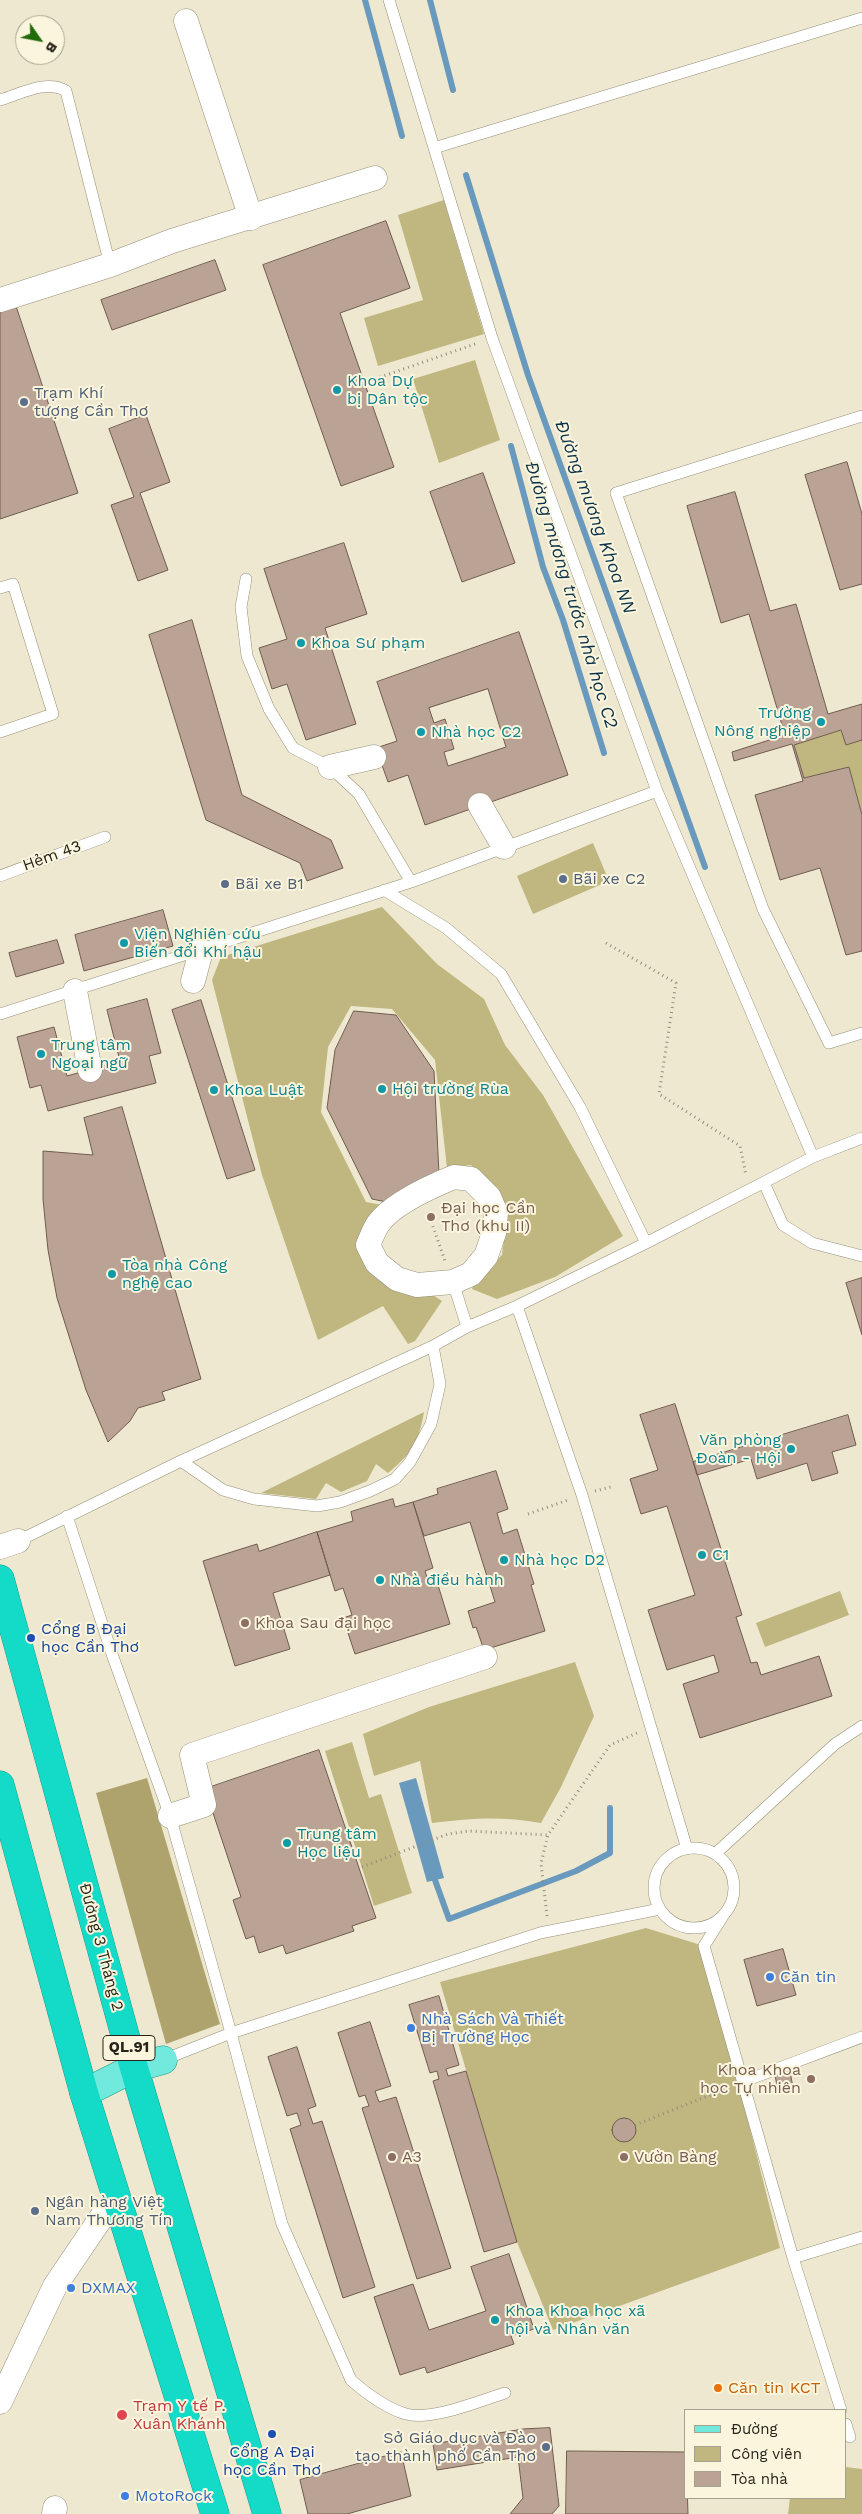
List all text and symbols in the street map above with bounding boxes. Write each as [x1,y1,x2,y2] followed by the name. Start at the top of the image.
[15,15,65,65] north arrow
[42,39,61,56] text: B
[347,371,428,409] place label: Khoa Dự bị Dân tộc
[34,383,148,421] place label: Trạm Khí tượng Cần Thơ
[331,384,343,396] marker: Khoa Dự bị Dân tộc
[18,396,30,408] marker: Trạm Khí tượng Cần Thơ
[550,417,640,617] water label: Đường mương Khoa NN
[520,459,622,731] water label: Đường mương trước nhà học C2
[311,633,425,653] place label: Khoa Sư phạm
[295,637,307,649] marker: Khoa Sư phạm
[714,703,811,741] place label: Trường Nông nghiệp
[815,716,827,728] marker: Trường Nông nghiệp
[431,722,521,742] place label: Nhà học C2
[415,726,427,738] marker: Nhà học C2
[20,837,84,875] street label: Hẻm 43
[573,869,645,889] place label: Bãi xe C2
[557,873,569,885] marker: Bãi xe C2
[235,874,304,894] place label: Bãi xe B1
[219,878,231,890] marker: Bãi xe B1
[134,924,262,962] place label: Viện Nghiên cứu Biến đổi Khí hậu
[118,937,130,949] marker: Viện Nghiên cứu Biến đổi Khí hậu
[51,1035,131,1073] place label: Trung tâm Ngoại ngữ
[35,1048,47,1060] marker: Trung tâm Ngoại ngữ
[392,1079,509,1099] place label: Hội trường Rùa
[224,1080,303,1100] place label: Khoa Luật
[376,1083,388,1095] marker: Hội trường Rùa
[208,1084,220,1096] marker: Khoa Luật
[441,1198,535,1236] place label: Đại học Cần Thơ (khu II)
[425,1211,437,1223] marker: Đại học Cần Thơ (khu II)
[122,1255,227,1293] place label: Tòa nhà Công nghệ cao
[106,1268,118,1280] marker: Tòa nhà Công nghệ cao
[696,1430,781,1468] place label: Văn phòng Đoàn - Hội
[785,1443,797,1455] marker: Văn phòng Đoàn - Hội
[712,1545,729,1565] place label: C1
[696,1549,708,1561] marker: C1
[514,1550,605,1570] place label: Nhà học D2
[498,1554,510,1566] marker: Nhà học D2
[390,1570,504,1590] place label: Nhà điều hành
[374,1574,386,1586] marker: Nhà điều hành
[255,1613,391,1633] place label: Khoa Sau đại học
[239,1617,251,1629] marker: Khoa Sau đại học
[41,1619,139,1657] place label: Cổng B Đại học Cần Thơ
[25,1632,37,1644] marker: Cổng B Đại học Cần Thơ
[297,1824,377,1862] place label: Trung tâm Học liệu
[281,1837,293,1849] marker: Trung tâm Học liệu
[75,1881,127,2013] street label: Đường 3 Tháng 2
[780,1967,836,1987] place label: Căn tin
[764,1971,776,1983] marker: Căn tin
[421,2009,564,2047] place label: Nhà Sách Và Thiết Bị Trường Học
[405,2022,417,2034] marker: Nhà Sách Và Thiết Bị Trường Học
[103,2036,155,2060] road number: QL.91
[700,2060,801,2098] place label: Khoa Khoa học Tự nhiên
[805,2073,817,2085] marker: Khoa Khoa học Tự nhiên
[402,2147,422,2167] place label: A3
[634,2147,717,2167] place label: Vườn Bàng
[386,2151,398,2163] marker: A3
[618,2151,630,2163] marker: Vườn Bàng
[45,2192,172,2230] place label: Ngân hàng Việt Nam Thương Tín
[29,2205,41,2217] marker: Ngân hàng Việt Nam Thương Tín
[81,2278,135,2298] place label: DXMAX
[65,2282,77,2294] marker: DXMAX
[505,2301,645,2339] place label: Khoa Khoa học xã hội và Nhân văn
[489,2314,501,2326] marker: Khoa Khoa học xã hội và Nhân văn
[728,2378,820,2398] place label: Căn tin KCT
[712,2382,724,2394] marker: Căn tin KCT
[133,2396,226,2434] place label: Trạm Y tế P. Xuân Khánh
[115,2408,129,2422] marker: Trạm Y tế P. Xuân Khánh
[684,2409,847,2499] legend
[731,2420,778,2438] text: Đường
[266,2428,278,2440] marker: Cổng A Đại học Cần Thơ
[355,2428,536,2466] place label: Sở Giáo dục và Đào tạo thành phố Cần Thơ
[540,2441,552,2453] marker: Sở Giáo dục và Đào tạo thành phố Cần Thơ
[223,2442,321,2480] place label: Cổng A Đại học Cần Thơ
[731,2445,802,2463] text: Công viên
[731,2470,788,2488] text: Tòa nhà
[135,2486,212,2506] place label: MotoRock
[119,2490,131,2502] marker: MotoRock

